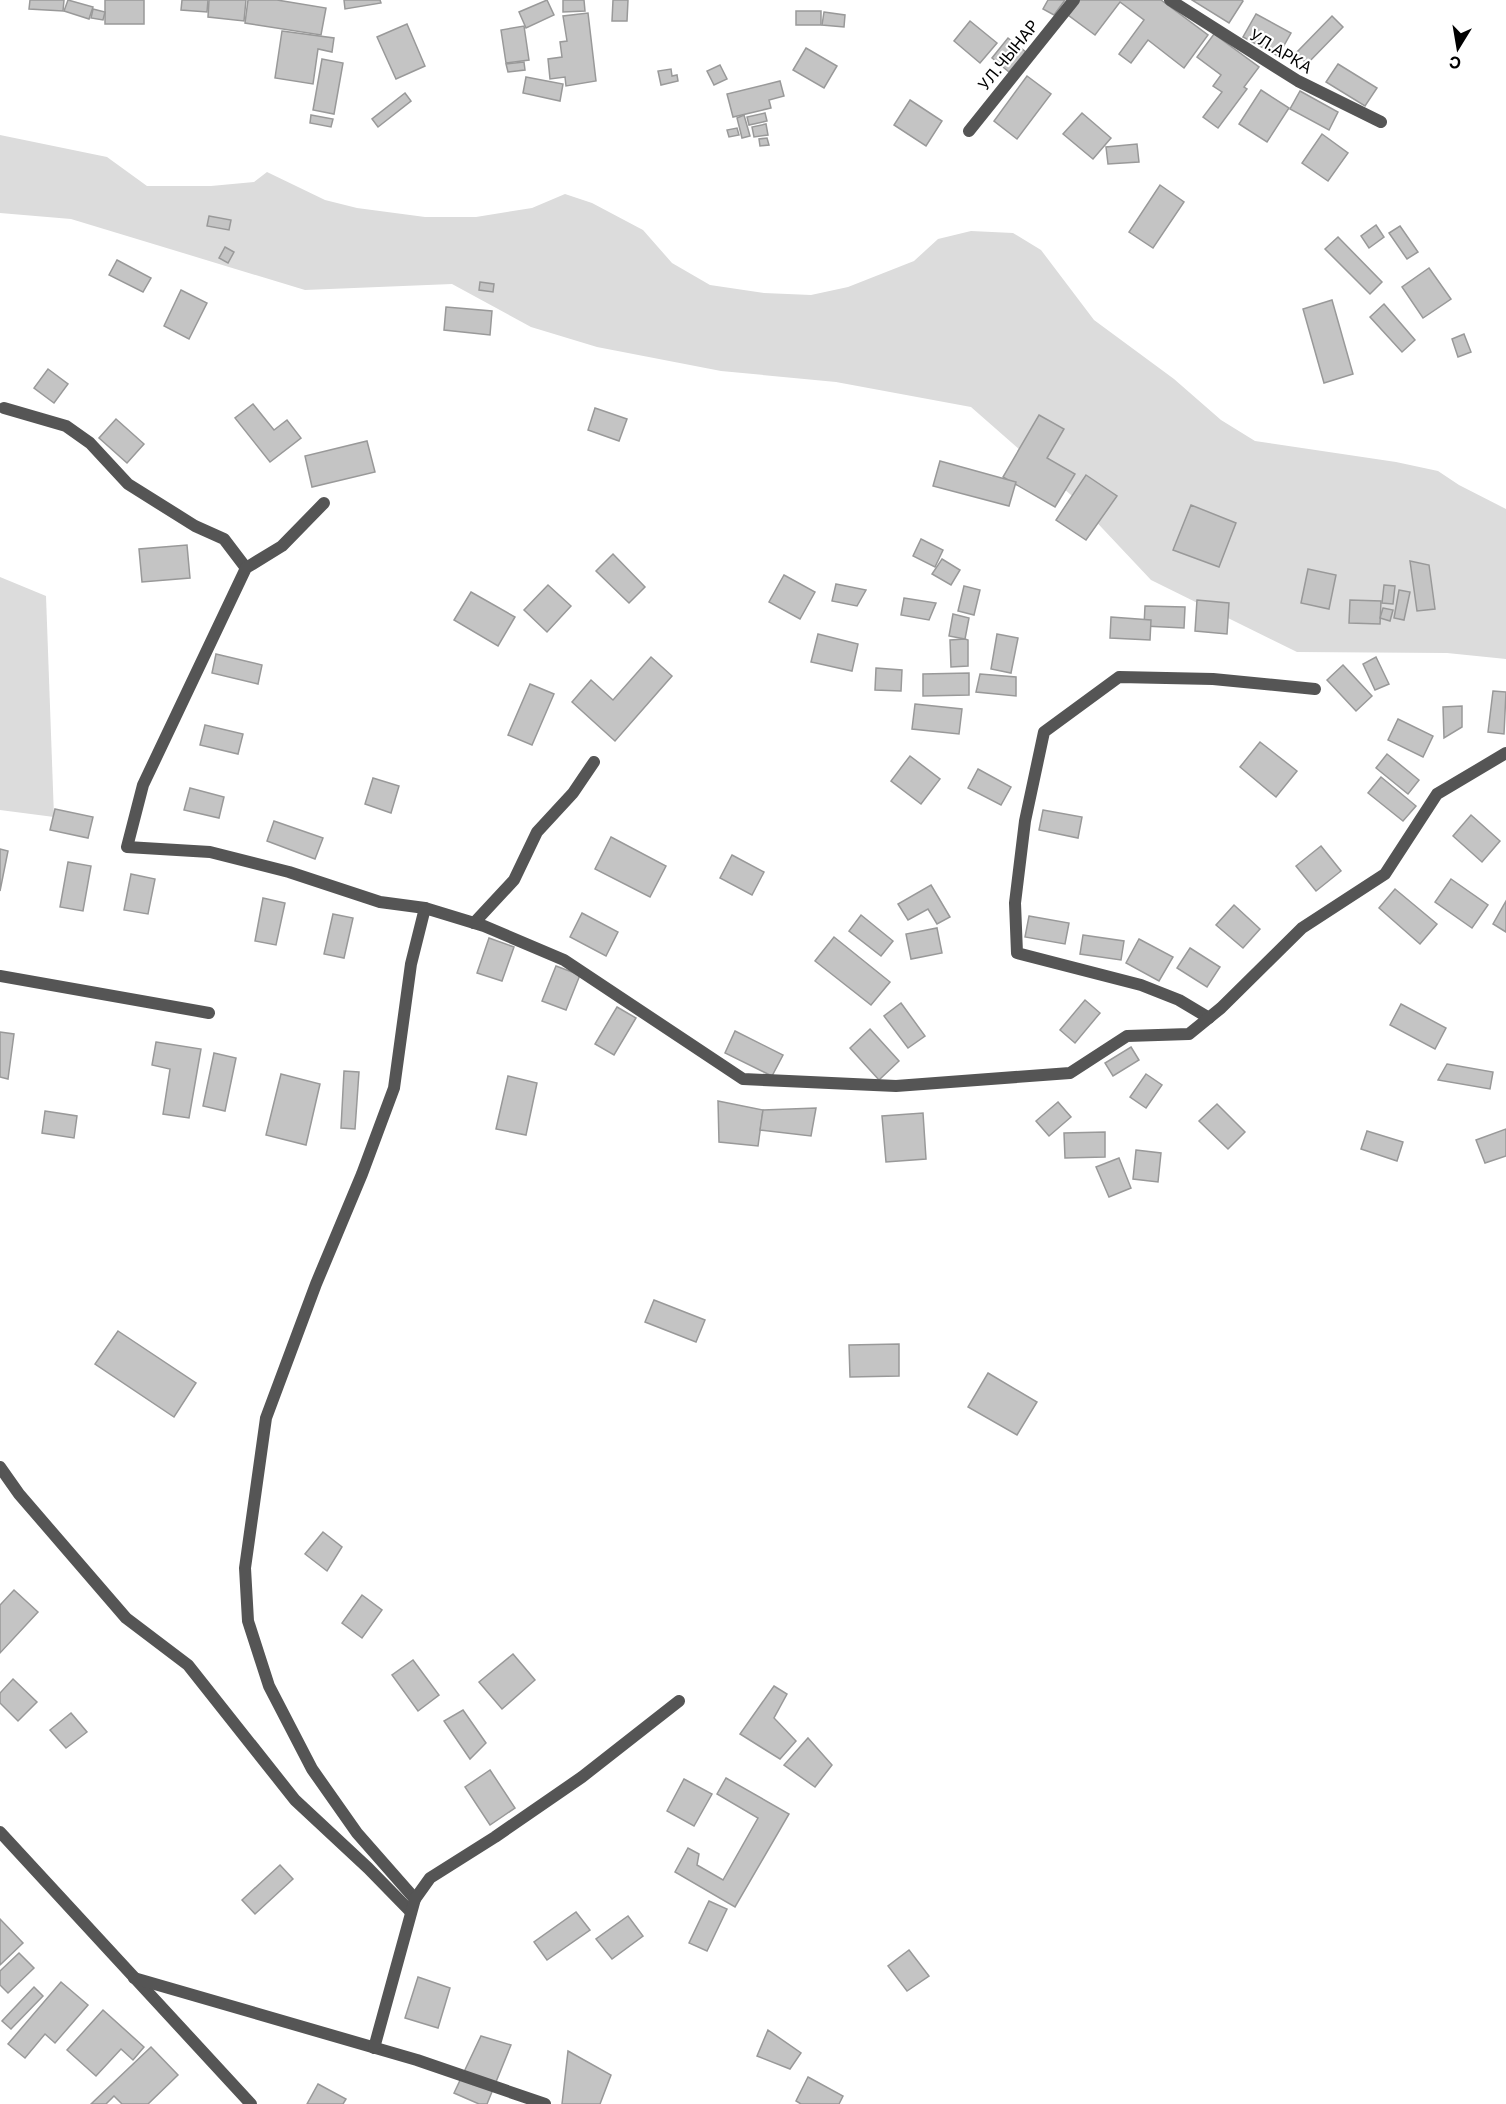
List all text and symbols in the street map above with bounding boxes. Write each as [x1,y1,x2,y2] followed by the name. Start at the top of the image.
[973,16,1043,94] street label: УЛ.ЧЫНАР
[1428,18,1488,78] north arrow
[1246,24,1316,78] street label: УЛ.АРКА
[1447,52,1463,74] text: С

